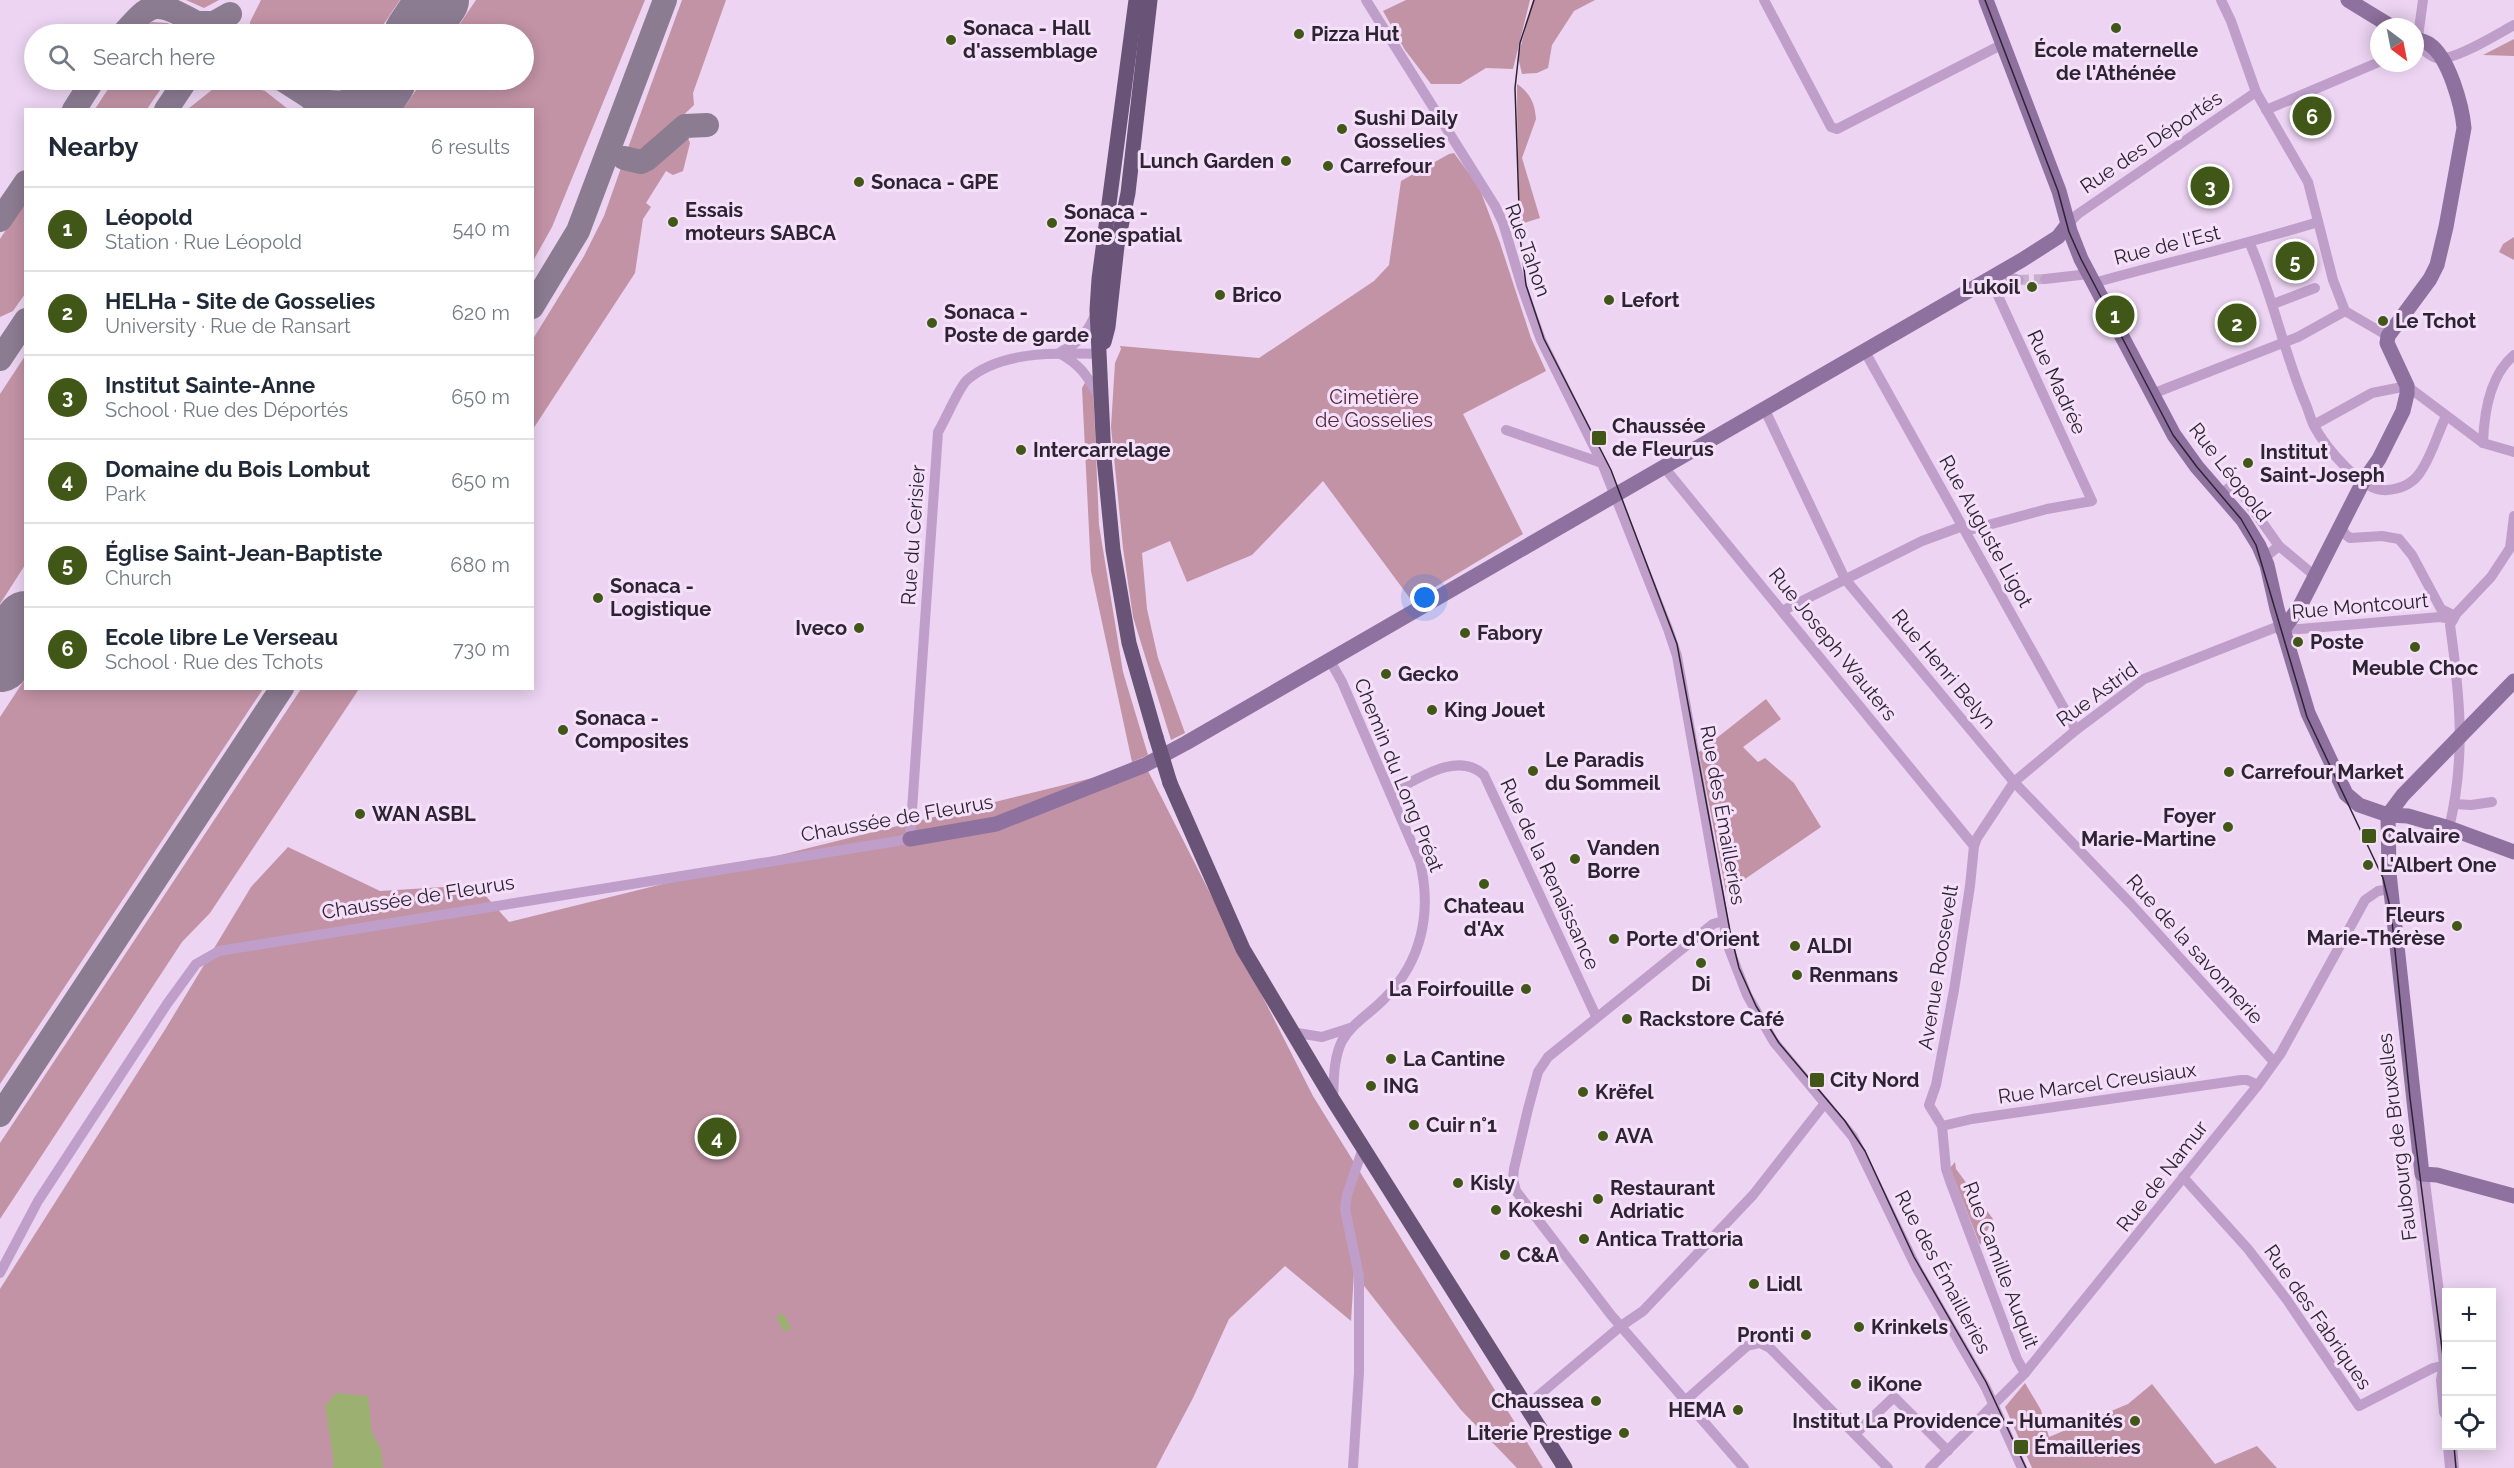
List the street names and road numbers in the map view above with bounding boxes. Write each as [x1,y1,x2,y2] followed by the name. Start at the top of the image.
[2076,86,2226,198] street label: Rue des Déportés
[1500,200,1556,300] street label: Rue Tahon
[2111,220,2223,270] street label: Rue de l'Est
[2022,326,2092,438] street label: Rue Madrée
[2184,418,2276,526] street label: Rue Léopold
[1934,451,2038,612] street label: Rue Auguste Ligot
[896,464,930,606] street label: Rue du Cerisier
[1764,563,1902,725] street label: Rue Joseph Wauters
[2291,588,2430,624] street label: Rue Montcourt
[1887,604,2001,734] street label: Rue Henri Belyn
[2052,657,2142,731] street label: Rue Astrid
[1349,675,1449,876] street label: Chemin du Long Préat
[1695,723,1751,907] street label: Rue des Émailleries
[1495,775,1605,974] street label: Rue de la Renaissance
[799,789,995,847] street label: Chaussée de Fleurus
[2122,869,2269,1029] street label: Rue de la savonnerie
[320,870,516,924] street label: Chaussée de Fleurus
[1913,882,1963,1051] street label: Avenue Roosevelt
[2372,1032,2422,1242] street label: Faubourg de Bruxelles
[1996,1057,2198,1109] street label: Rue Marcel Creusiaux
[2111,1116,2213,1236] street label: Rue de Namur
[1958,1178,2044,1352] street label: Rue Camille Auquit
[1890,1186,1996,1358] street label: Rue des Émailleries
[2259,1240,2377,1394] street label: Rue des Fabriques

